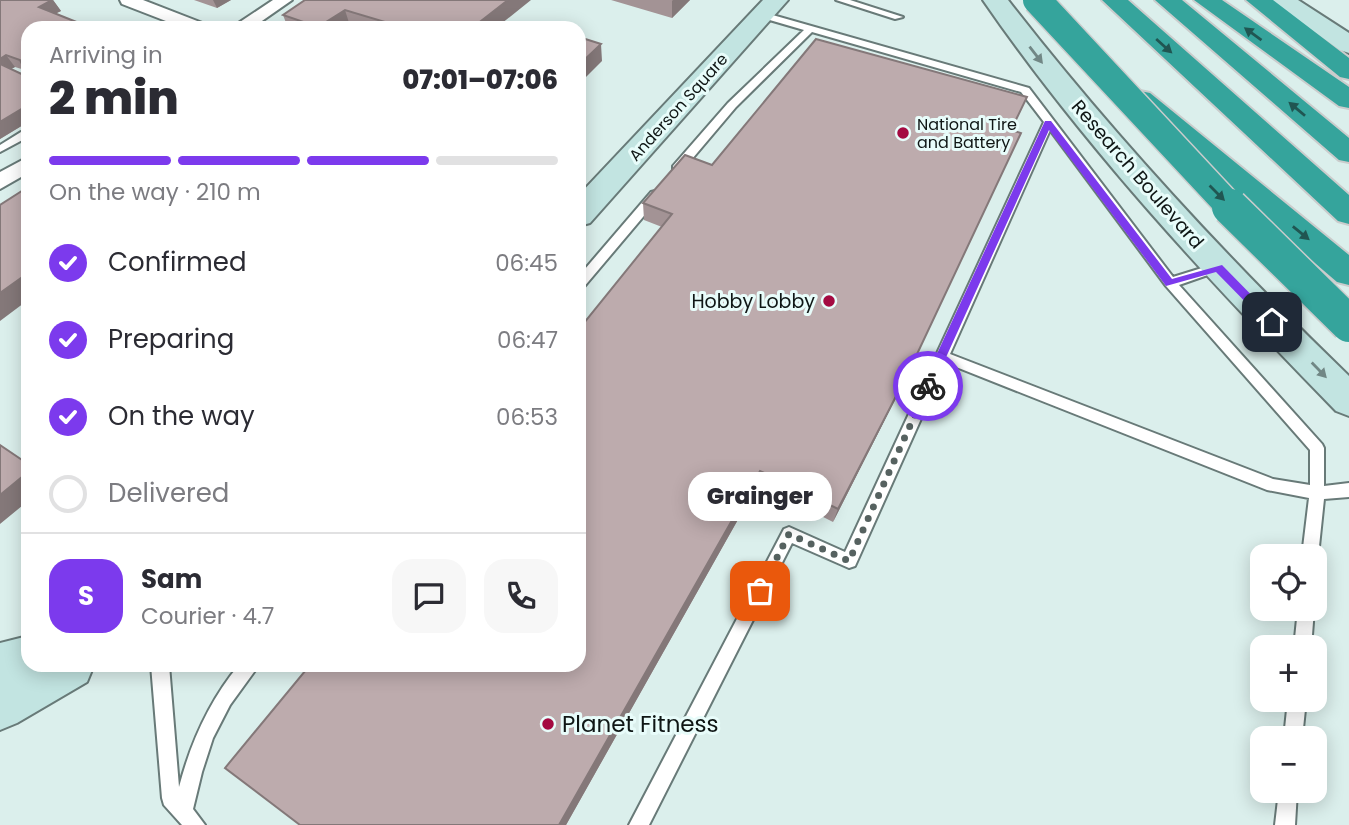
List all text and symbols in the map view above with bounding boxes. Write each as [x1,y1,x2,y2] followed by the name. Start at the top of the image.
[1244,27,1262,41] one-way arrow
[1156,38,1173,53] one-way arrow
[49,39,163,71] text: Arriving in
[1029,45,1044,63] one-way arrow
[624,48,733,166] street label: Anderson Square
[402,62,558,98] text: 07:01–07:06
[49,66,179,130] text: 2 min
[1065,94,1210,255] street label: Research Boulevard
[1288,102,1305,117] one-way arrow
[917,113,1017,154] place label: National Tire and Battery
[895,125,911,141] marker: National Tire and Battery
[49,176,261,208] text: On the way · 210 m
[1209,185,1226,202] one-way arrow
[1292,225,1309,240] one-way arrow
[49,244,87,282] icon: check
[108,244,246,280] text: Confirmed
[495,247,558,279] text: 06:45
[691,288,815,315] place label: Hobby Lobby
[1242,292,1302,352] pin
[821,293,837,309] marker: Hobby Lobby
[1253,303,1291,341] icon: home
[49,321,87,359] icon: check
[108,321,234,357] text: Preparing
[497,324,558,356] text: 06:47
[893,351,963,421] courier
[1310,361,1326,378] one-way arrow
[909,367,947,405] icon: bike
[49,398,87,436] icon: check
[108,398,255,434] text: On the way
[496,401,558,433] text: 06:53
[688,472,832,521] callout: Grainger
[108,475,229,511] text: Delivered
[707,480,813,512] text: Grainger
[1250,544,1327,803] map controls
[1250,544,1327,621] button: locate
[392,559,466,633] button: chat
[484,559,558,633] button: phone
[141,561,202,597] text: Sam
[730,561,790,621] pin
[741,572,779,610] icon: bag
[78,578,94,614] text: S
[141,600,274,632] text: Courier · 4.7
[1250,635,1327,712] button: +
[562,708,719,740] place label: Planet Fitness
[540,716,556,732] marker: Planet Fitness
[1250,726,1327,803] button: −

